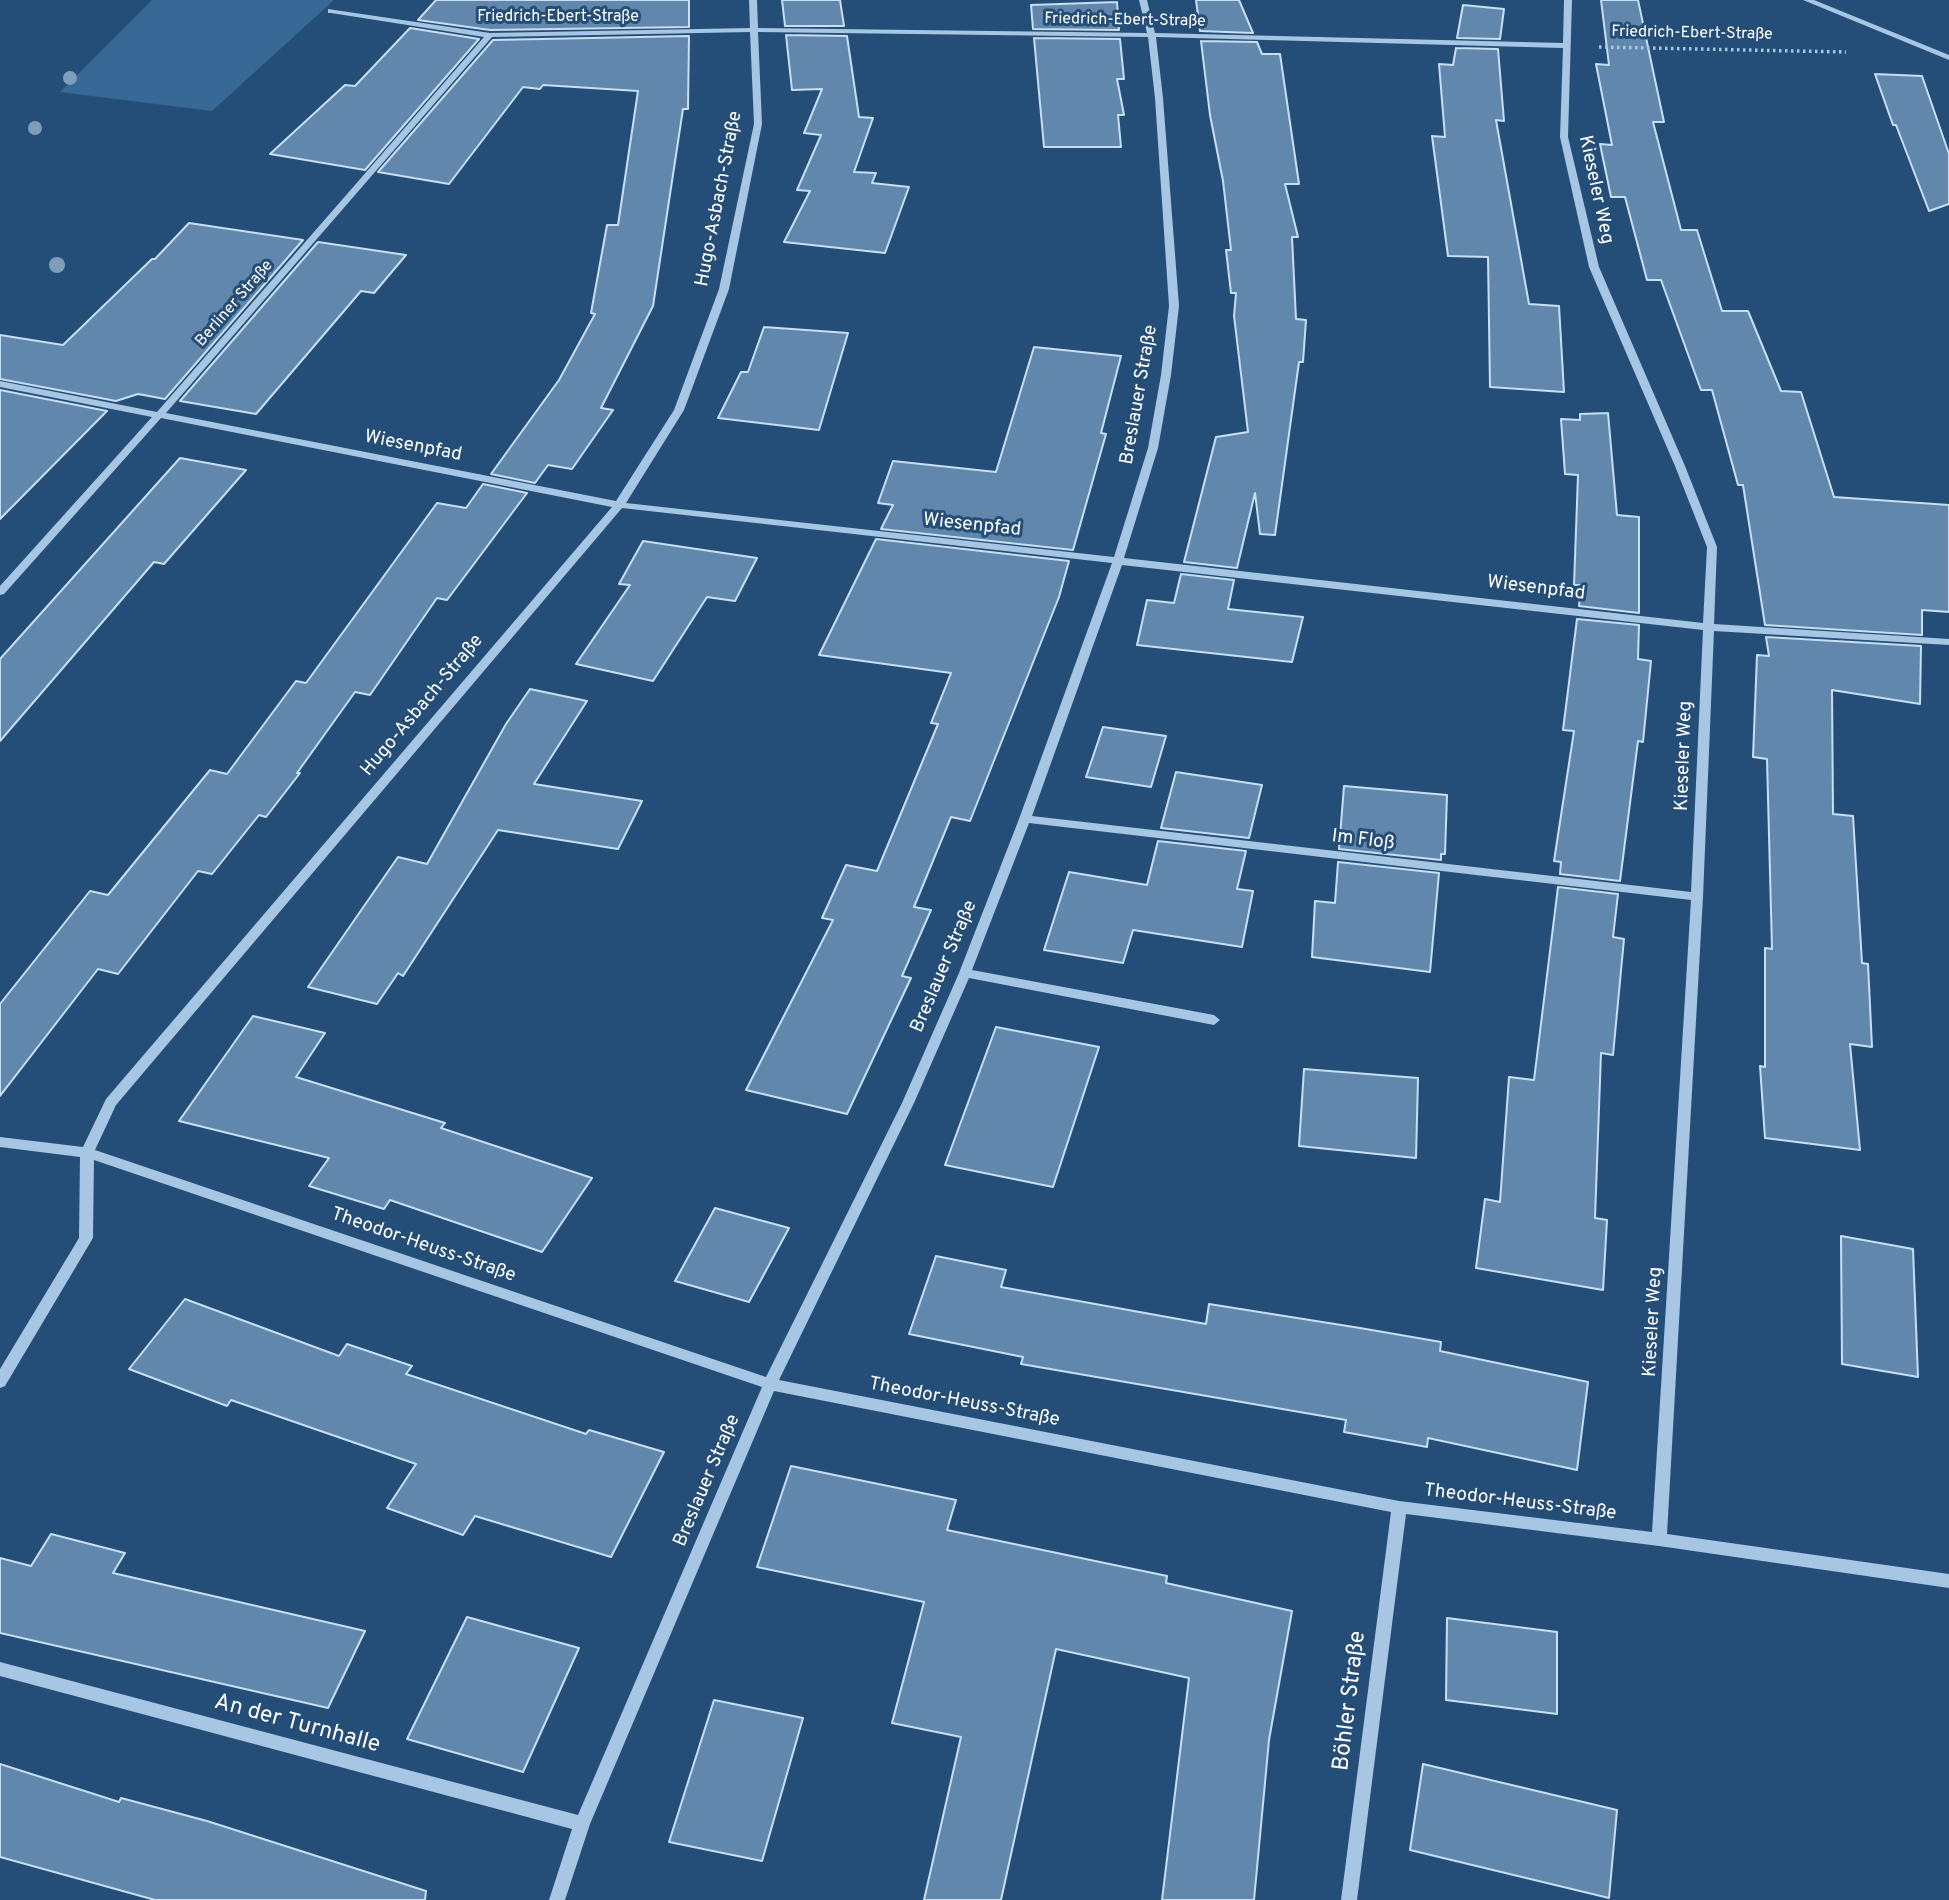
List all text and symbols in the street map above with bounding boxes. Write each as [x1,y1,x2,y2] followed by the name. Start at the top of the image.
[477,8,639,28] street label: Friedrich-Ebert-Straße
[1044,10,1206,32] street label: Friedrich-Ebert-Straße
[1611,23,1773,45] street label: Friedrich-Ebert-Straße
[692,109,748,289] street label: Hugo-Asbach-Straße
[1572,134,1618,246] street label: Kieseler Weg
[192,257,278,351] street label: Berliner Straße
[1116,323,1164,467] street label: Breslauer Straße
[362,426,464,468] street label: Wiesenpfad
[922,510,1022,542] street label: Wiesenpfad
[1486,572,1586,606] street label: Wiesenpfad
[357,630,489,782] street label: Hugo-Asbach-Straße
[1672,700,1698,812] street label: Kieseler Weg
[1330,826,1396,856] street label: Im Floß
[907,897,983,1037] street label: Breslauer Straße
[328,1204,518,1288] street label: Theodor-Heuss-Straße
[1640,1266,1668,1378] street label: Kieseler Weg
[867,1373,1061,1433] street label: Theodor-Heuss-Straße
[670,1411,746,1551] street label: Breslauer Straße
[1422,1480,1618,1526] street label: Theodor-Heuss-Straße
[1329,1629,1373,1773] street label: Böhler Straße
[211,1690,383,1760] street label: An der Turnhalle

